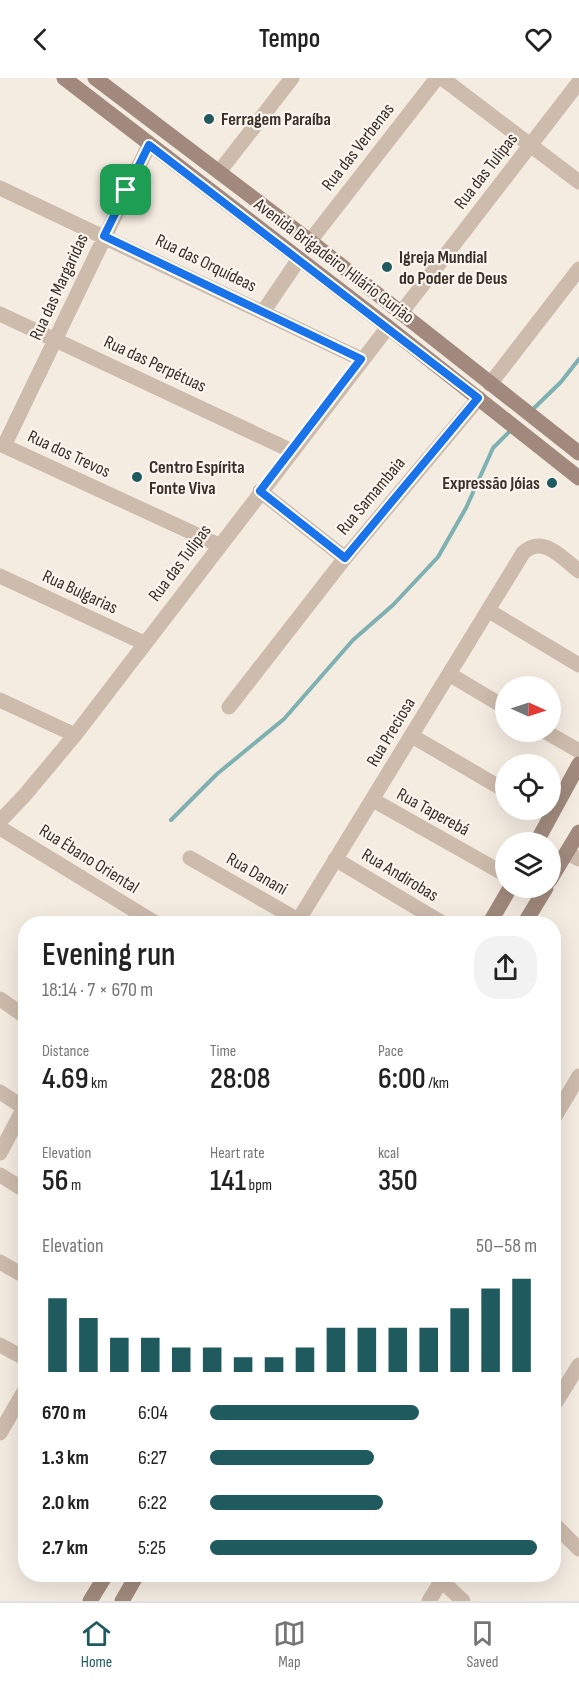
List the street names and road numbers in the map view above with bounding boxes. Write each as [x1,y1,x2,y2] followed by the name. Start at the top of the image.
[317,99,399,195] street label: Rua das Verbenas
[450,129,522,213] street label: Rua das Tulipas
[249,193,418,328] street label: Avenida Brigadeiro Hilário Gurjão
[25,230,93,344] street label: Rua das Margaridas
[152,230,260,296] street label: Rua das Orquídeas
[101,331,209,397] street label: Rua das Perpétuas
[24,426,114,482] street label: Rua dos Trevos
[332,453,410,539] street label: Rua Samambaia
[144,520,216,606] street label: Rua das Tulipas
[39,566,121,618] street label: Rua Bulgarias
[362,694,420,770] street label: Rua Preciosa
[393,783,473,841] street label: Rua Taperebá
[35,820,143,898] street label: Rua Ébano Oriental
[358,844,442,906] street label: Rua Andirobas
[223,848,291,900] street label: Rua Danani

